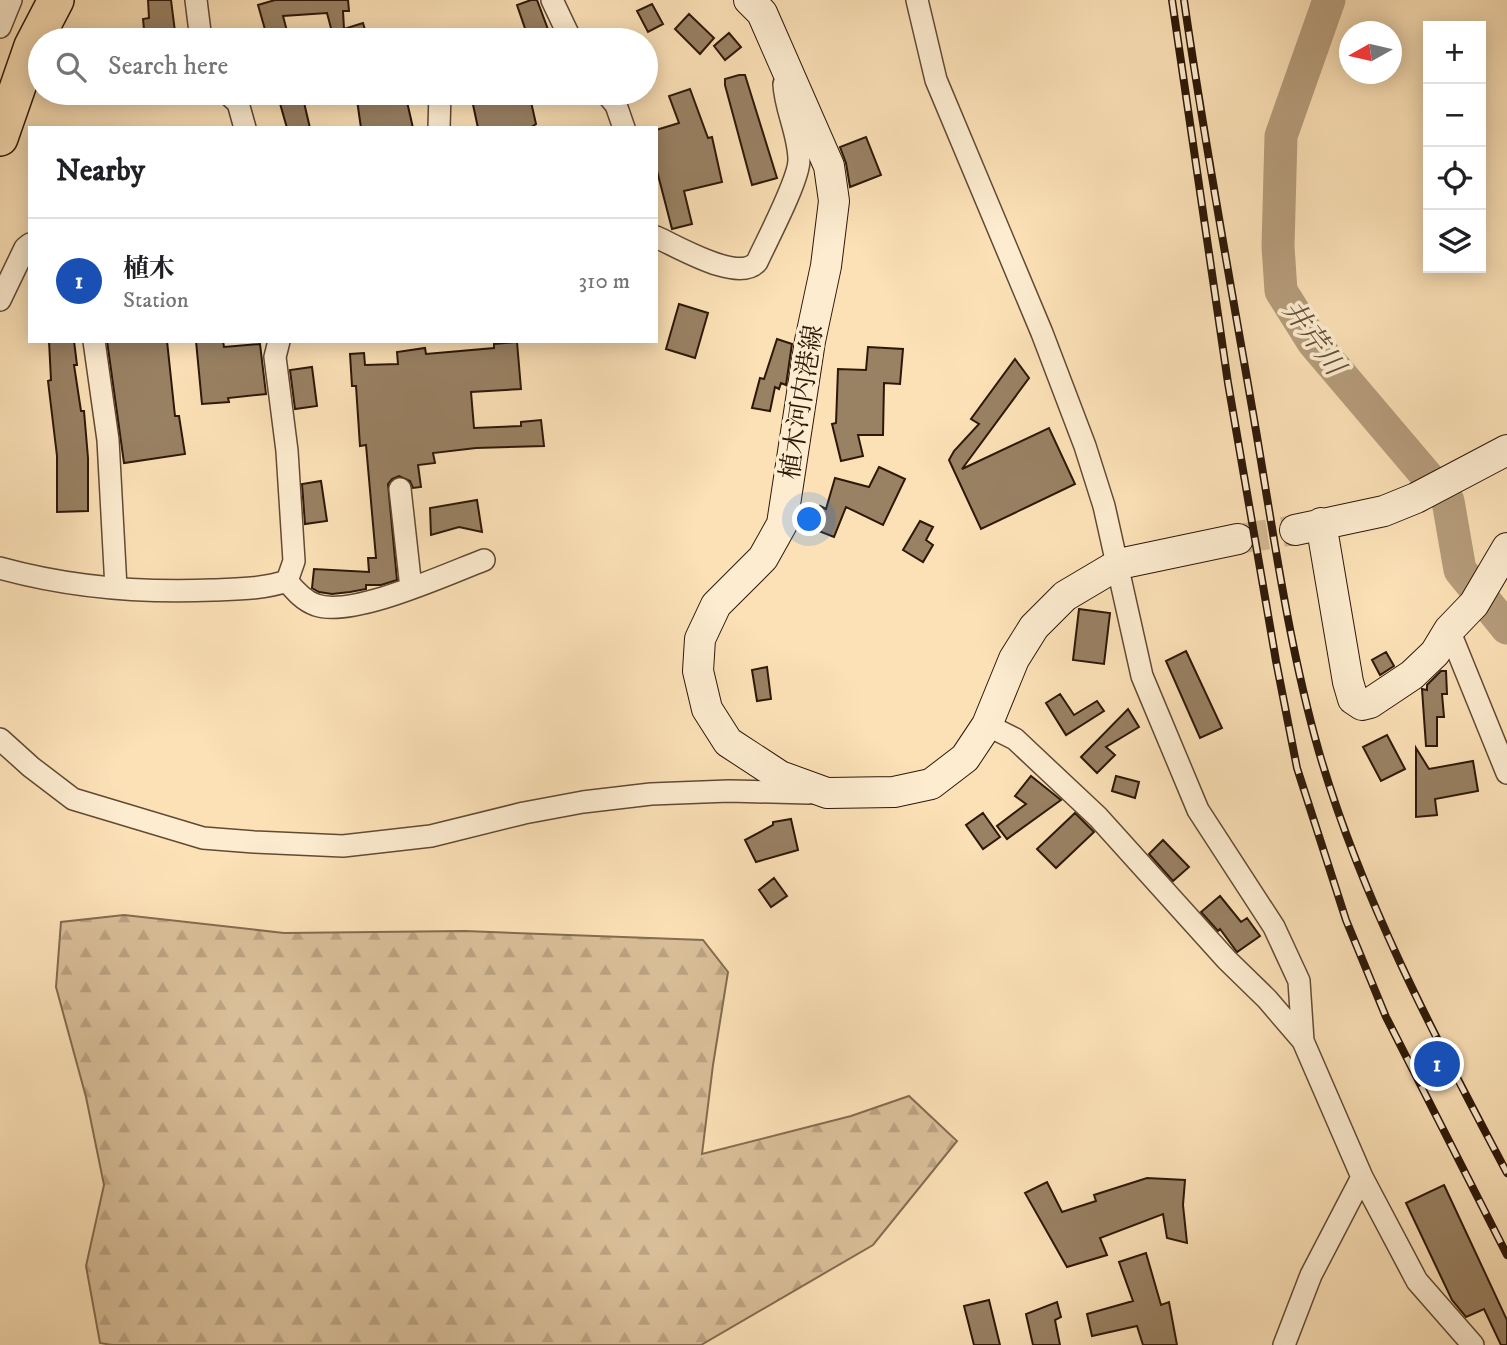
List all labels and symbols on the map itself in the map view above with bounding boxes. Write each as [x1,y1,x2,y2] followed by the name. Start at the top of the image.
[1339,21,1402,84] north arrow
[1274,294,1353,385] water label: 井芹川
[774,323,831,482] street label: 植木河内港線
[792,502,826,536] your location
[1414,1038,1460,1090] pin: 1

